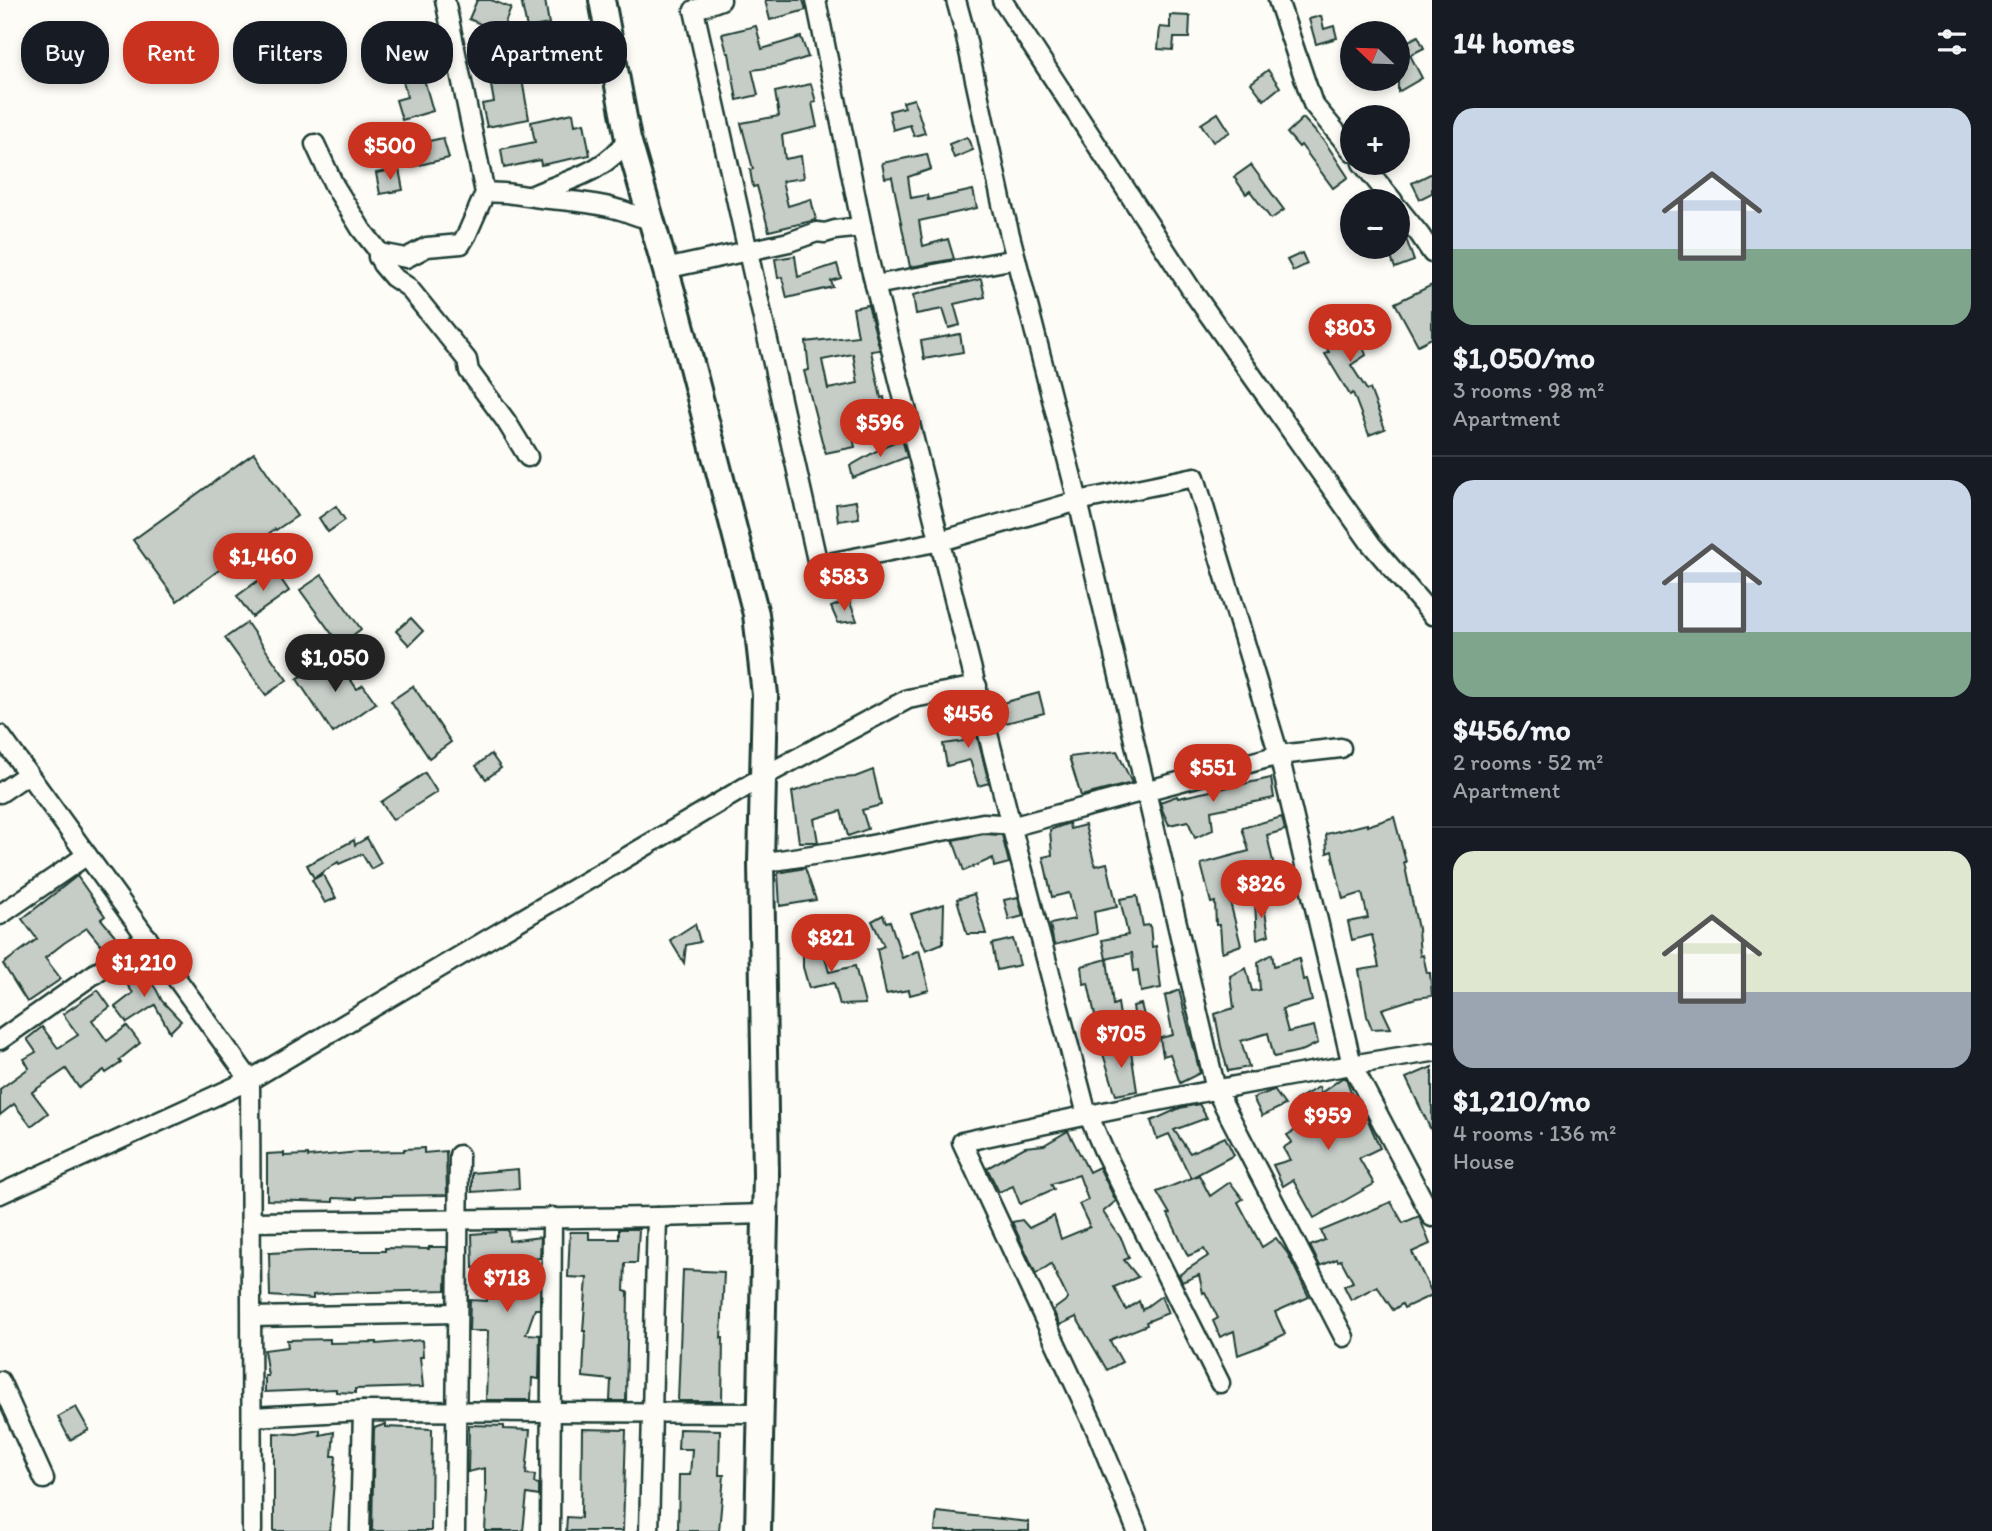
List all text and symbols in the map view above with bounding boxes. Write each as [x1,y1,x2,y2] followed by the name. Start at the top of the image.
[21,21,109,84] chip: Buy
[123,21,219,84] chip: Rent
[233,21,347,84] chip: Filters
[361,21,453,84] chip: New
[467,21,627,84] chip: Apartment
[1340,21,1410,91] north arrow
[1340,21,1410,259] map controls
[1933,23,1971,61] icon: filters
[1453,24,1575,61] text: 14 homes
[1340,105,1410,175] button: +
[349,122,431,182] pin: $500
[364,131,416,159] text: $500
[1649,153,1775,279] icon: home
[1340,189,1410,259] button: −
[1309,304,1391,364] pin: $803
[1325,313,1375,341] text: $803
[1453,339,1595,376] text: $1,050/mo
[1453,376,1604,404] text: 3 rooms · 98 m²
[839,400,921,459] pin: $596
[1453,404,1560,432] text: Apartment
[856,408,904,436] text: $596
[1649,525,1775,651] icon: home
[206,534,320,593] pin: $1,460
[229,542,297,570] text: $1,460
[803,554,885,613] pin: $583
[820,562,868,590] text: $583
[278,634,392,694] pin: $1,050
[301,643,369,671] text: $1,050
[927,690,1009,750] pin: $456
[943,699,993,727] text: $456
[1453,711,1571,748] text: $456/mo
[1172,744,1254,804] pin: $551
[1453,748,1603,776] text: 2 rooms · 52 m²
[1190,753,1236,781] text: $551
[1453,776,1560,804] text: Apartment
[1220,860,1302,920] pin: $826
[1237,869,1285,897] text: $826
[1649,896,1775,1022] icon: home
[790,914,872,974] pin: $821
[807,923,855,951] text: $821
[87,940,201,999] pin: $1,210
[112,948,176,976] text: $1,210
[1080,1010,1162,1070] pin: $705
[1096,1019,1146,1047] text: $705
[1453,1082,1591,1119] text: $1,210/mo
[1287,1092,1369,1152] pin: $959
[1304,1101,1352,1129] text: $959
[1453,1119,1616,1147] text: 4 rooms · 136 m²
[1453,1147,1515,1175] text: House
[466,1254,548,1314] pin: $718
[484,1263,530,1291] text: $718

